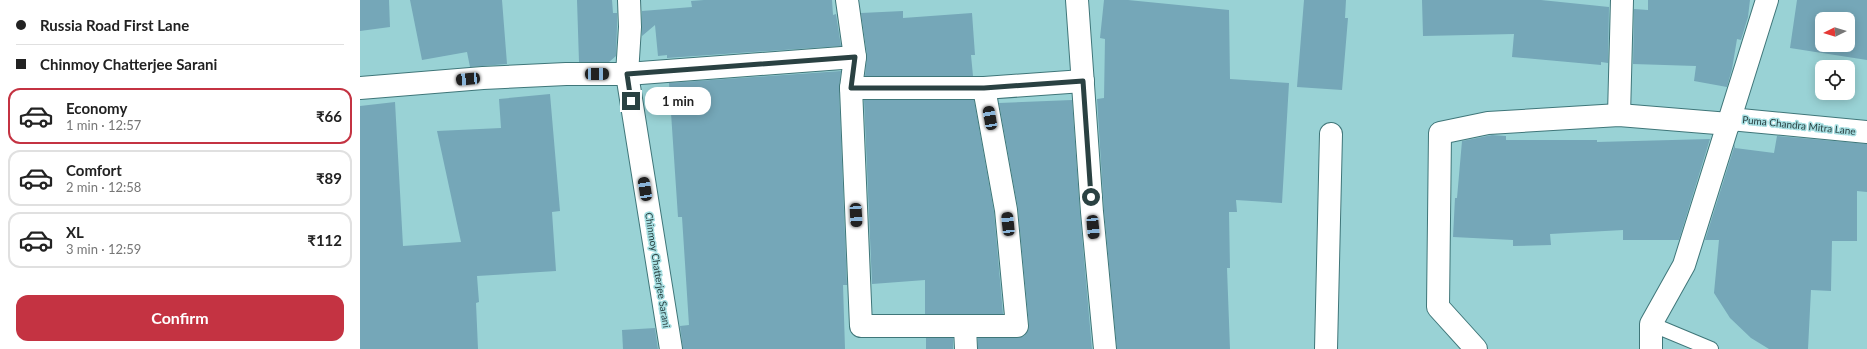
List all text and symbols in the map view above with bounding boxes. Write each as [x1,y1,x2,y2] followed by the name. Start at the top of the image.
[1815,12,1855,52] north arrow
[1815,12,1855,100] map controls
[40,16,189,34] text: Russia Road First Lane
[40,55,217,73] text: Chinmoy Chatterjee Sarani
[1815,60,1855,100] button: locate
[585,68,609,80] car
[456,72,480,86] car
[645,87,711,115] callout: 1 min
[622,92,640,110] route end
[662,93,694,109] text: 1 min
[18,98,54,134] icon: car
[66,99,127,117] text: Economy
[982,105,998,131] car
[316,107,342,125] text: ₹66
[1742,113,1856,137] street label: Puma Chandra Mitra Lane
[66,117,141,133] text: 1 min · 12:57
[18,160,54,196] icon: car
[66,161,122,179] text: Comfort
[316,169,342,187] text: ₹89
[637,176,653,202] car
[66,179,141,195] text: 2 min · 12:58
[1082,188,1100,206] route start
[849,203,863,227] car
[643,211,673,329] street label: Chinmoy Chatterjee Sarani
[1001,211,1015,237] car
[1086,215,1100,239] car
[18,222,54,258] icon: car
[66,223,84,241] text: XL
[307,231,342,249] text: ₹112
[66,241,141,257] text: 3 min · 12:59
[16,295,344,341] button: Confirm

